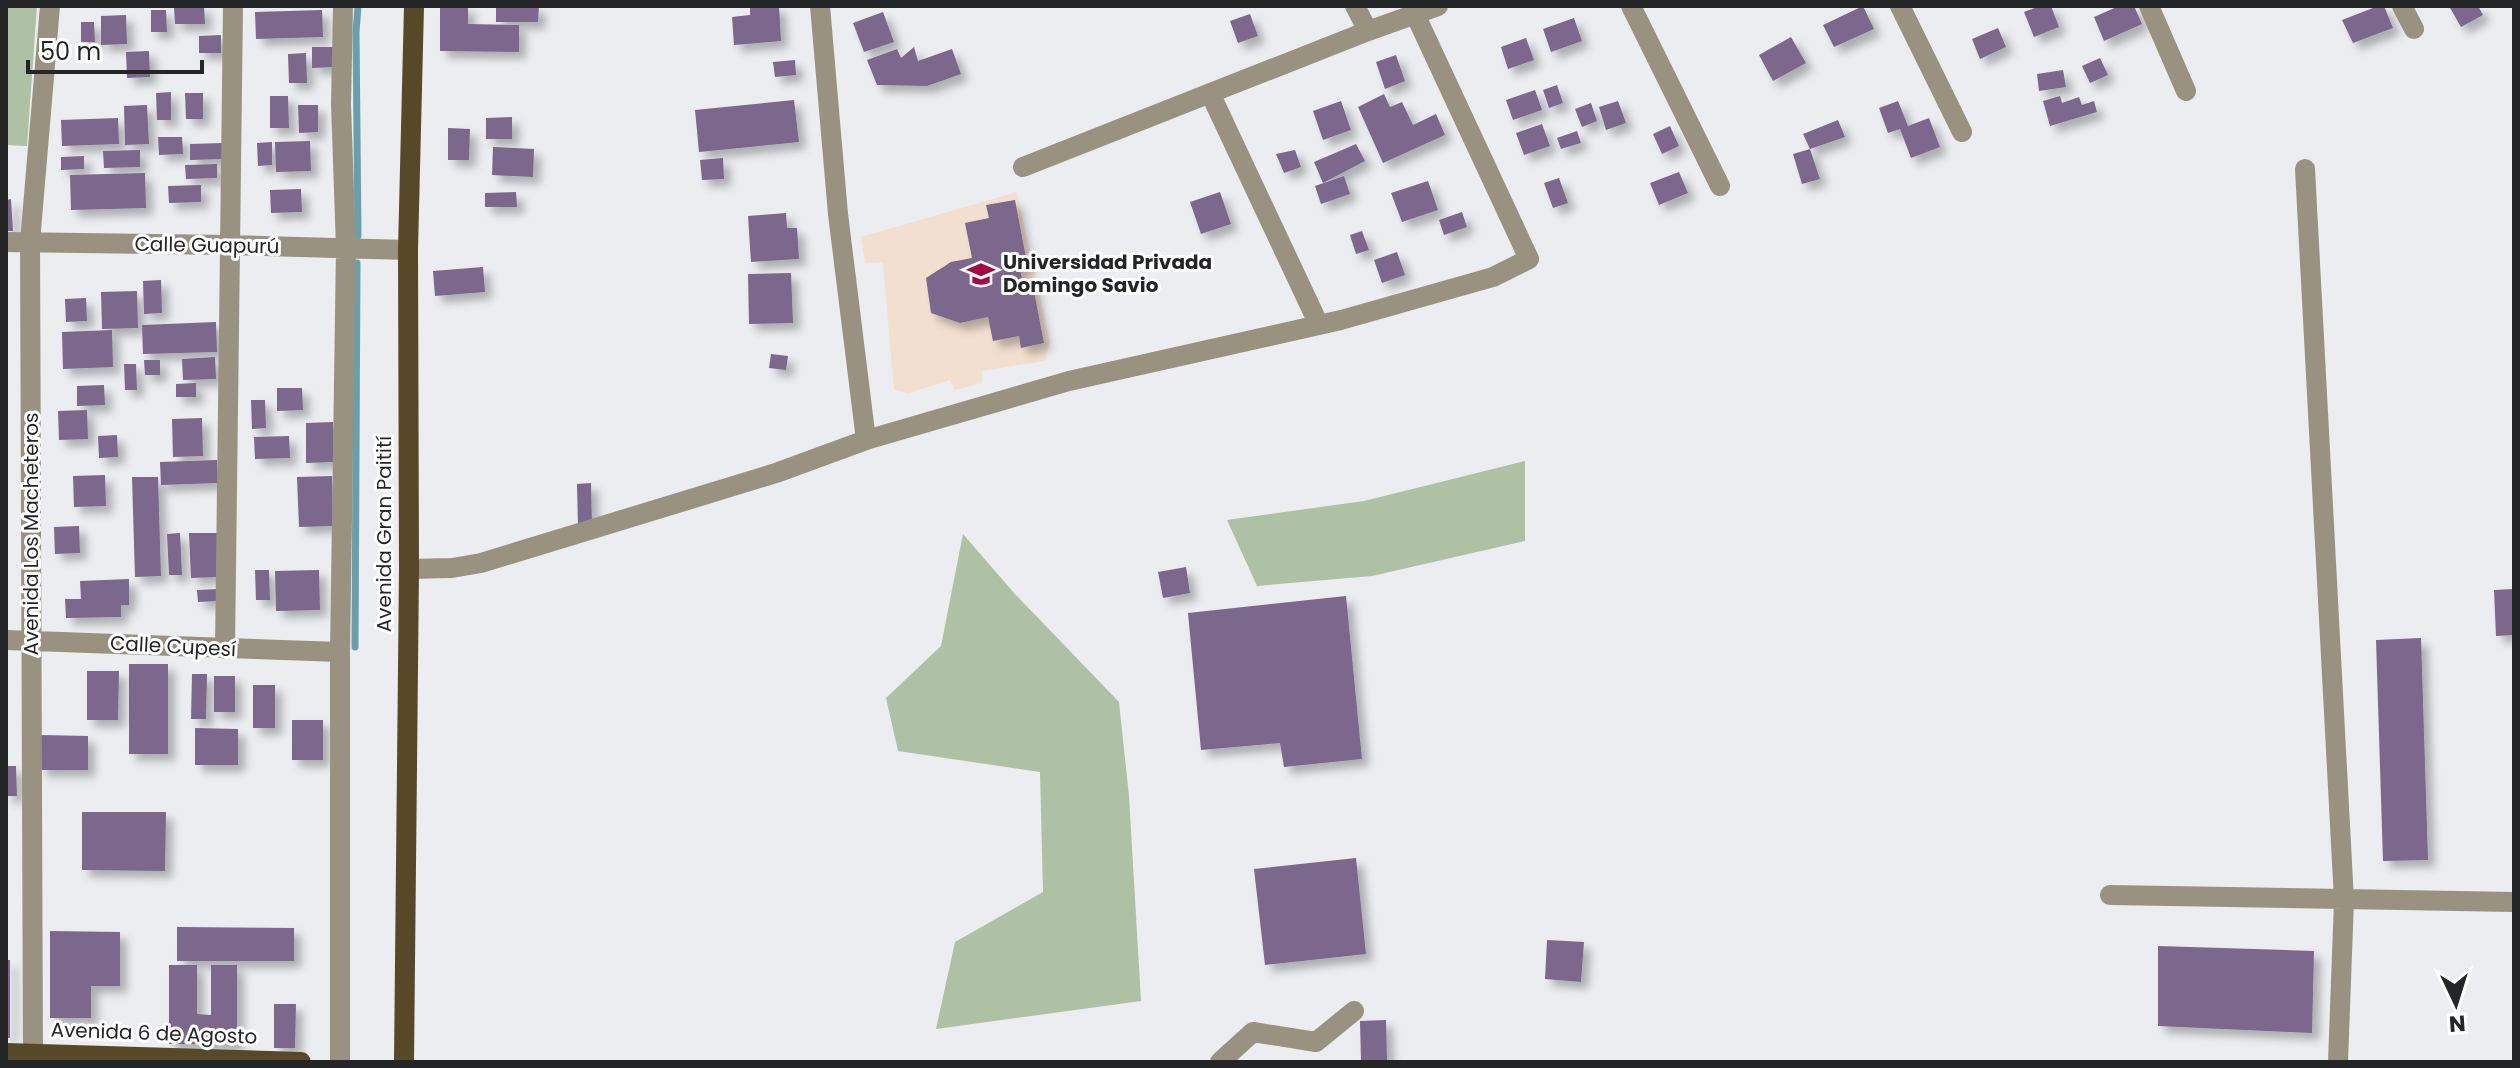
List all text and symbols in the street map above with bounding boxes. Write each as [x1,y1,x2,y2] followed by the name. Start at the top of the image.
[28,24,202,74] scale bar
[40,35,101,68] text: 50 m
[134,230,280,260] street label: Calle Guapurú
[1003,248,1212,299] place label: Universidad Privada Domingo Savio
[966,259,996,289] school or university icon: Universidad Privada Domingo Savio
[17,413,45,655] street label: Avenida Los Macheteros
[370,436,398,632] street label: Avenida Gran Paitití
[109,629,237,663] street label: Calle Cupesí
[2416,964,2496,1044] north arrow
[2448,1007,2467,1039] text: N
[50,1015,258,1051] street label: Avenida 6 de Agosto

